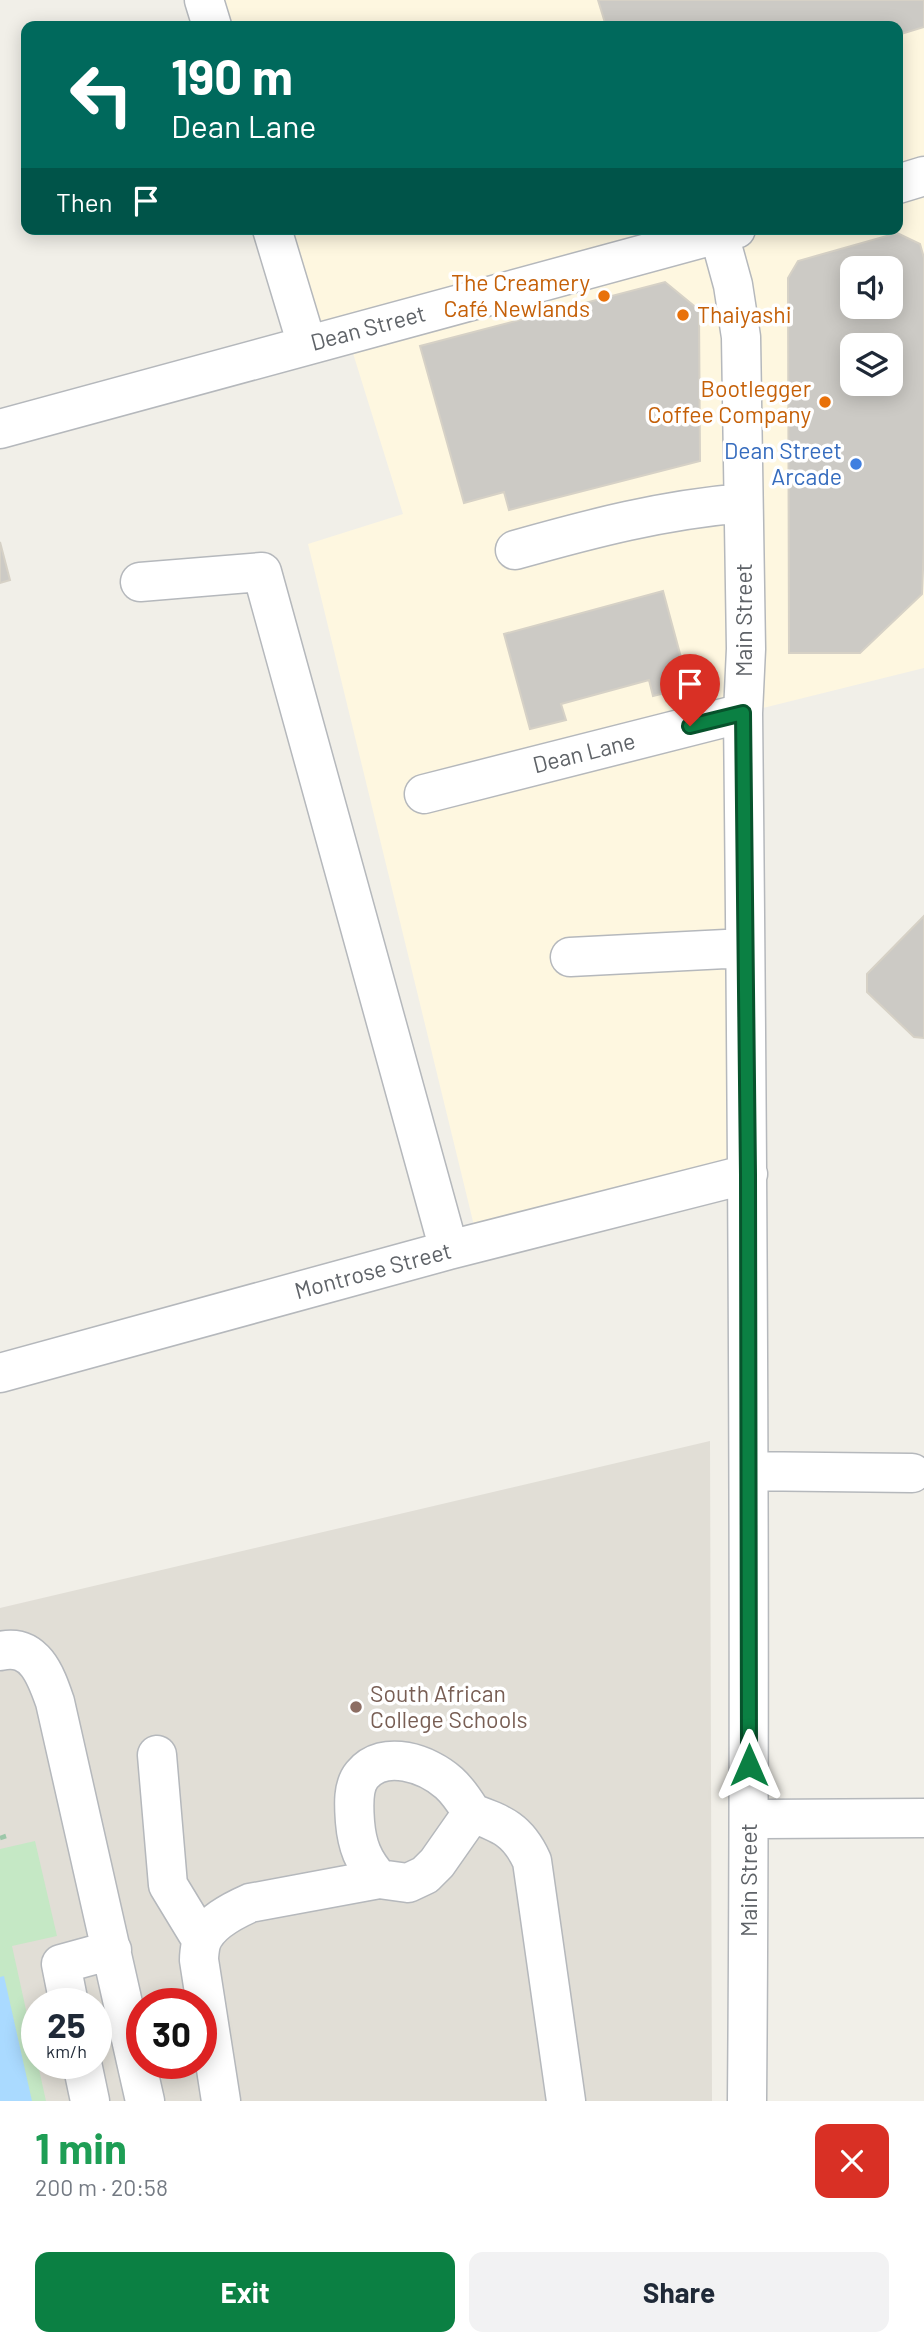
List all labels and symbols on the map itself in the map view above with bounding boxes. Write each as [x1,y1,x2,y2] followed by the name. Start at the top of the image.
[444,268,590,322] place label: The Creamery Café Newlands
[596,288,612,304] marker: The Creamery Café Newlands
[307,298,428,356] street label: Dean Street
[697,300,792,328] place label: Thaiyashi
[675,307,691,323] marker: Thaiyashi
[648,374,812,428] place label: Bootlegger Coffee Company
[817,394,833,410] marker: Bootlegger Coffee Company
[724,436,842,490] place label: Dean Street Arcade
[848,456,864,472] marker: Dean Street Arcade
[729,563,757,677] street label: Main Street
[660,654,720,726] pin
[530,726,638,778] street label: Dean Lane
[291,1236,454,1304] street label: Montrose Street
[370,1679,528,1733] place label: South African College Schools
[348,1699,364,1715] marker: South African College Schools
[712,1728,786,1802] position arrow
[734,1823,762,1937] street label: Main Street
[126,1988,217,2079] speed limit sign: 30

